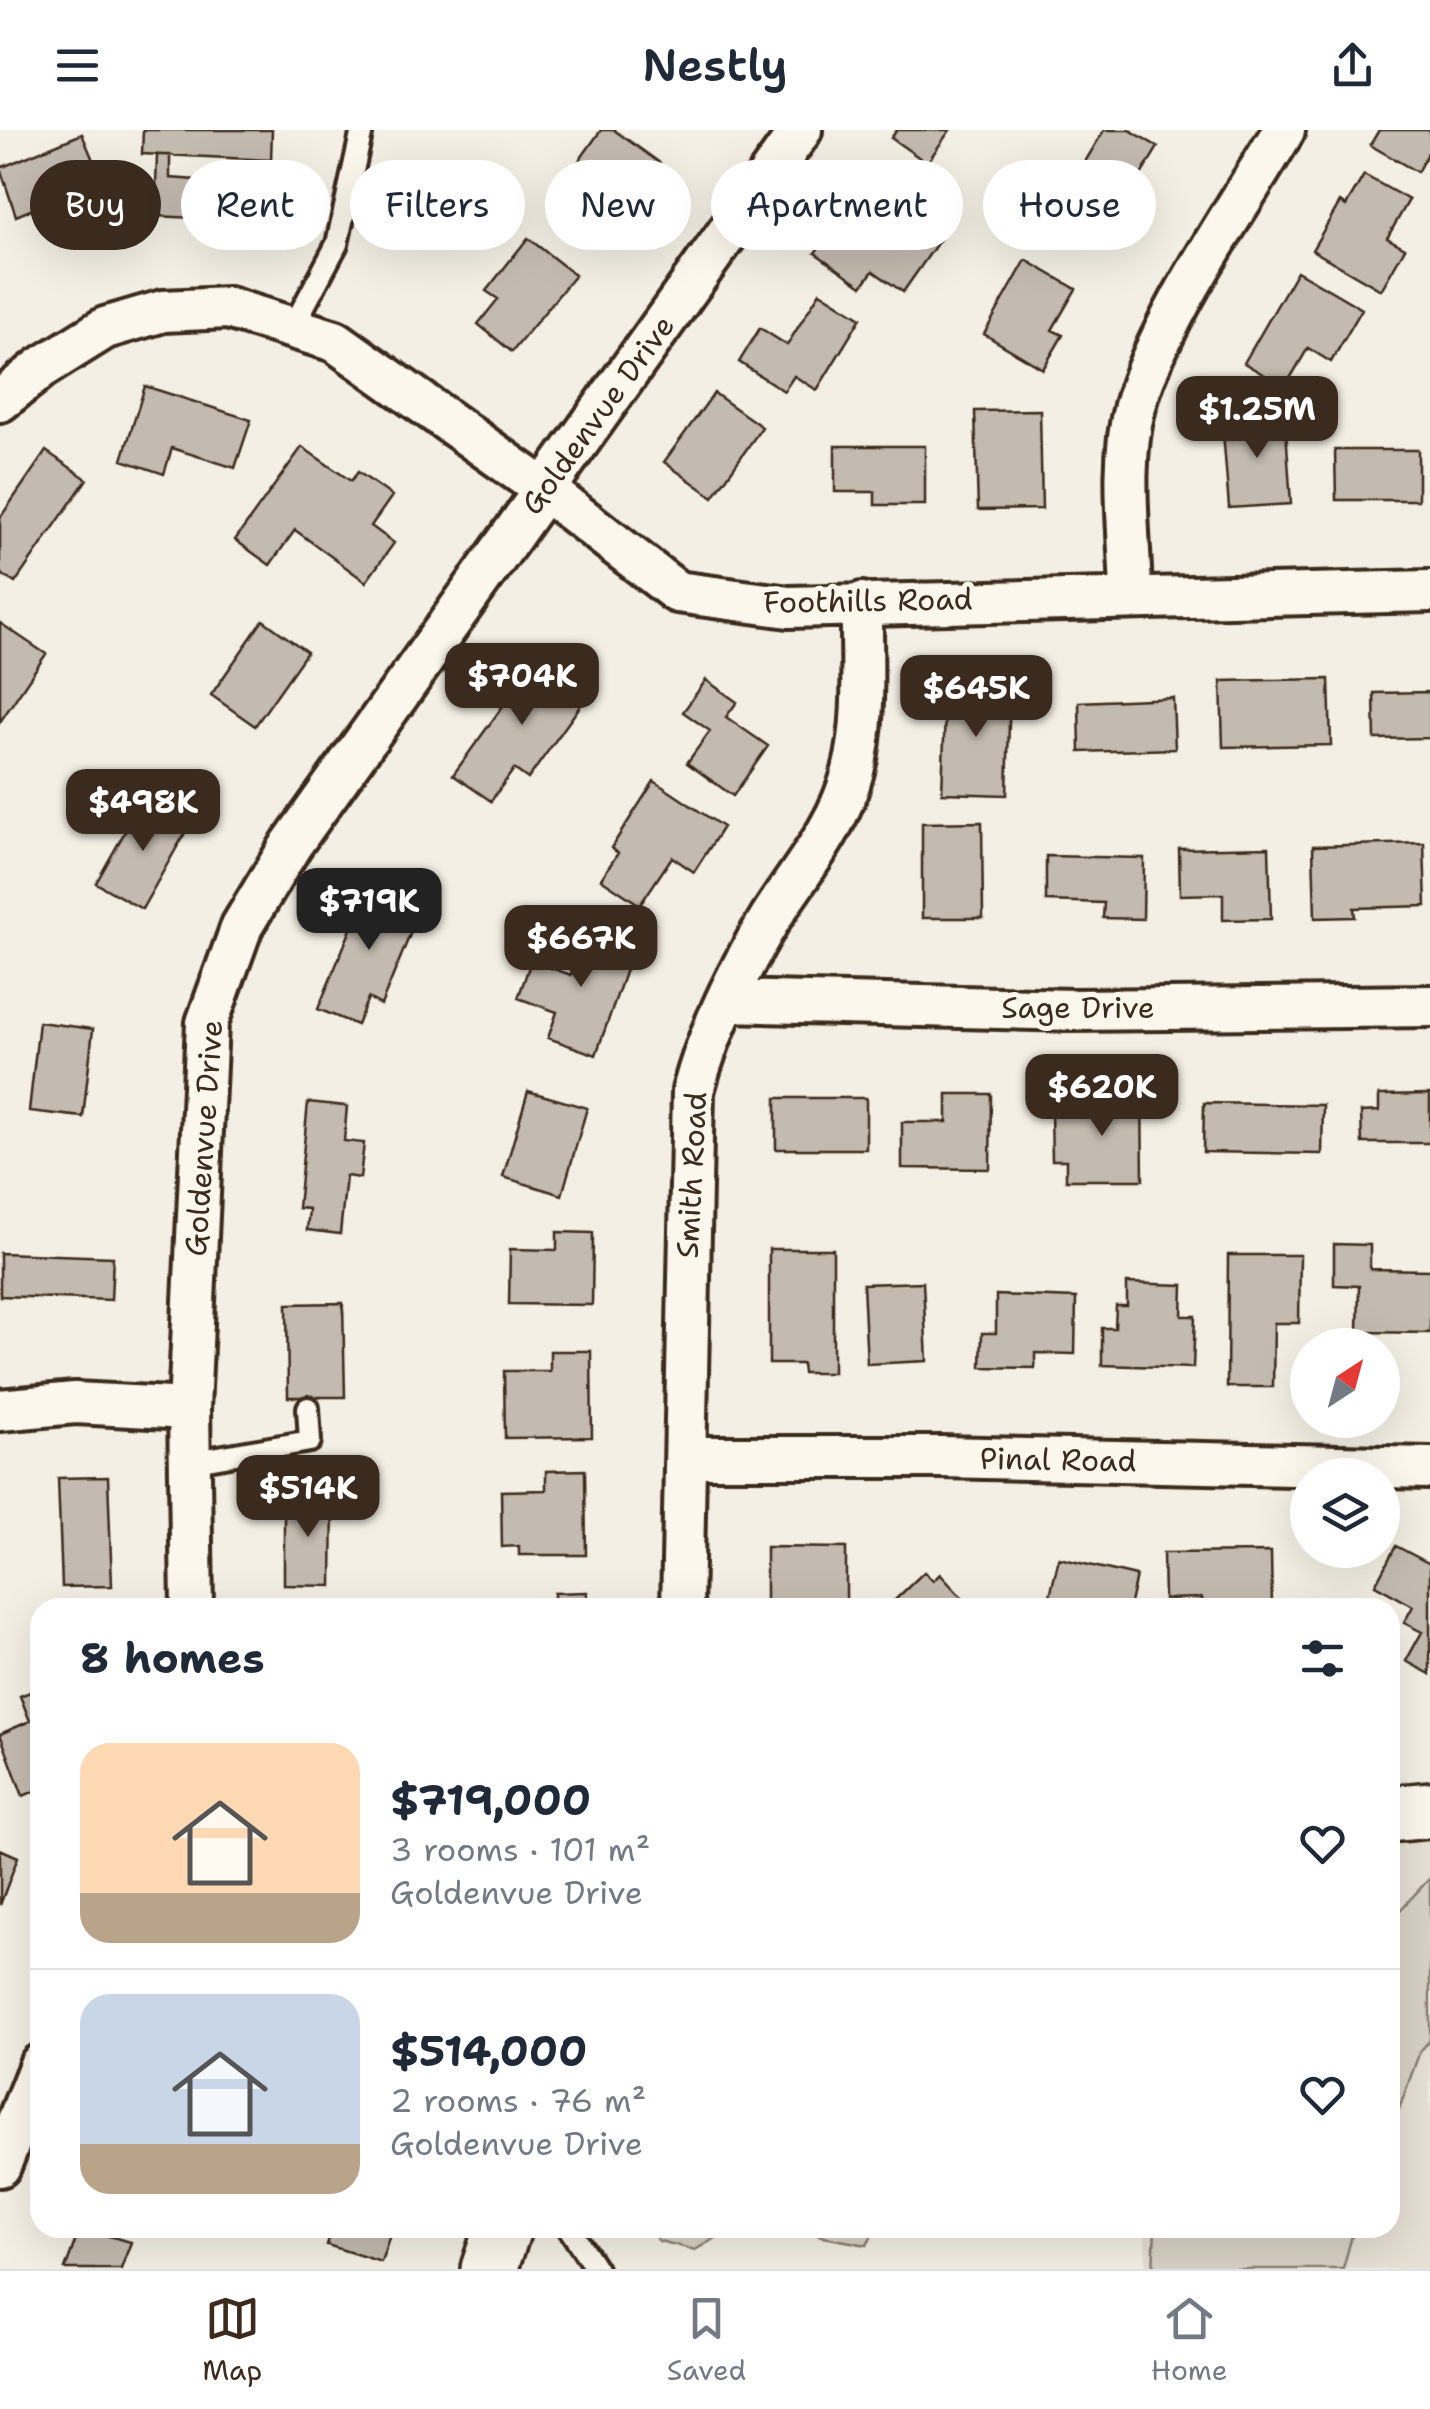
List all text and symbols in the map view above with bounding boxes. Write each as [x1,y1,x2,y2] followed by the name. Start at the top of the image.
[642,35,788,95] text: Nestly
[50,38,105,93] icon: menu
[1325,38,1380,93] icon: share
[30,160,161,250] chip: Buy
[181,160,330,250] chip: Rent
[350,160,525,250] chip: Filters
[545,160,691,250] chip: New
[711,160,963,250] chip: Apartment
[983,160,1156,250] chip: House
[511,307,684,523] street label: Goldenvue Drive
[1176,376,1338,461] pin: $1.25M
[1198,387,1316,430] text: $1.25M
[763,578,973,623] street label: Foothills Road
[452,643,592,728] pin: $704K
[467,654,577,697] text: $704K
[906,655,1046,740] pin: $645K
[922,666,1030,709] text: $645K
[73,769,213,854] pin: $498K
[88,780,198,823] text: $498K
[299,868,439,953] pin: $719K
[319,879,419,922] text: $719K
[511,905,651,990] pin: $667K
[526,916,636,959] text: $667K
[1001,987,1155,1028] street label: Sage Drive
[175,1018,232,1258] street label: Goldenvue Drive
[1032,1054,1172,1139] pin: $620K
[1047,1065,1157,1108] text: $620K
[667,1091,716,1259] street label: Smith Road
[1290,1328,1400,1438] north arrow
[1290,1328,1400,1568] map controls
[979,1438,1137,1481] street label: Pinal Road
[238,1455,378,1540] pin: $514K
[1290,1458,1400,1568] button: layers
[258,1466,358,1509] text: $514K
[80,1630,265,1686] text: 8 homes
[1295,1631,1350,1686] icon: filters
[390,1772,591,1828] text: $719,000
[160,1783,280,1903] icon: home
[1295,1816,1350,1871] icon: heart
[390,1828,650,1871] text: 3 rooms · 101 m²
[390,1871,643,1914] text: Goldenvue Drive
[390,2023,588,2079] text: $514,000
[160,2034,280,2154] icon: home
[1295,2067,1350,2122] icon: heart
[390,2079,646,2122] text: 2 rooms · 76 m²
[390,2122,643,2165] text: Goldenvue Drive
[202,2291,262,2389] tab: Map
[667,2291,746,2389] tab: Saved
[1151,2291,1228,2389] tab: Home

